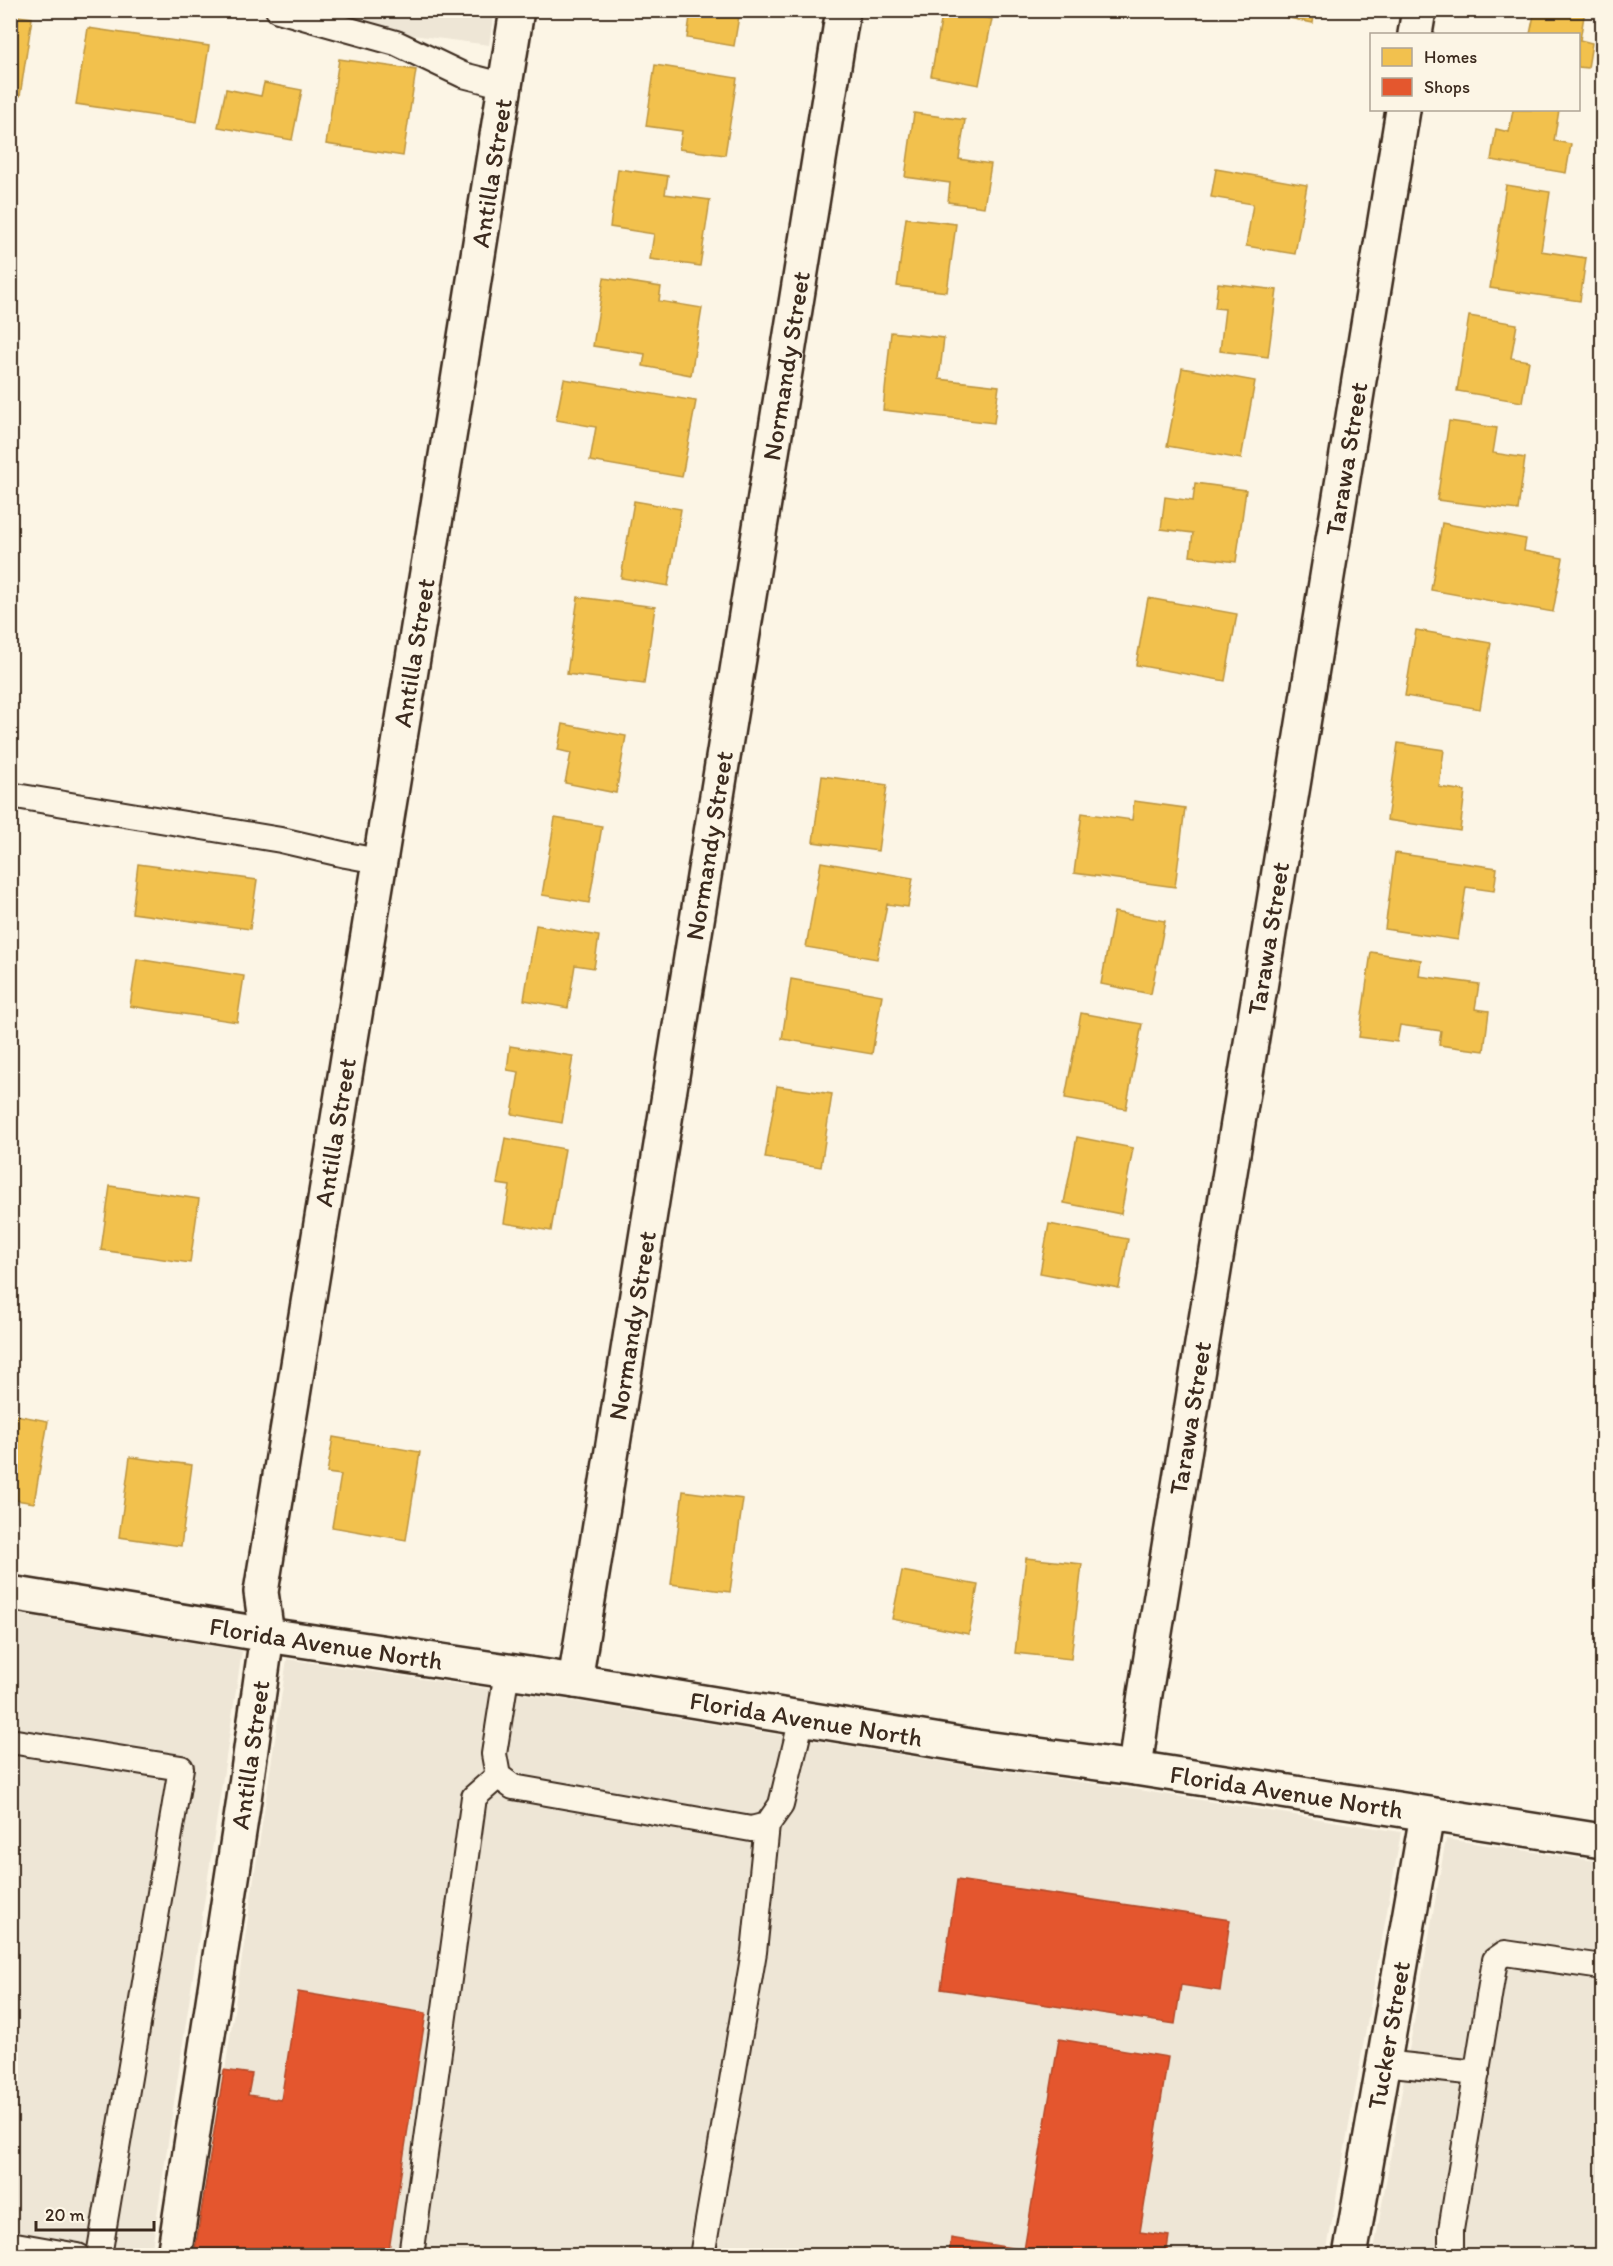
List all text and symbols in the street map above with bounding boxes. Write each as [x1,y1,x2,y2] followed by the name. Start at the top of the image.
[1370,33,1580,111] legend
[1424,46,1477,68] text: Homes
[1424,76,1470,98] text: Shops
[464,96,519,250] street label: Antilla Street
[755,269,817,463] street label: Normandy Street
[1318,380,1374,538] street label: Tarawa Street
[386,576,442,730] street label: Antilla Street
[678,748,740,943] street label: Normandy Street
[1240,859,1296,1018] street label: Tarawa Street
[307,1055,363,1209] street label: Antilla Street
[601,1228,663,1423] street label: Normandy Street
[1162,1339,1218,1497] street label: Tarawa Street
[207,1610,445,1677] street label: Florida Avenue North
[224,1678,277,1832] street label: Antilla Street
[687,1684,925,1754] street label: Florida Avenue North
[1168,1758,1405,1826] street label: Florida Avenue North
[1360,1958,1417,2112] street label: Tucker Street
[36,2194,154,2232] scale bar
[45,2204,85,2226] text: 20 m

